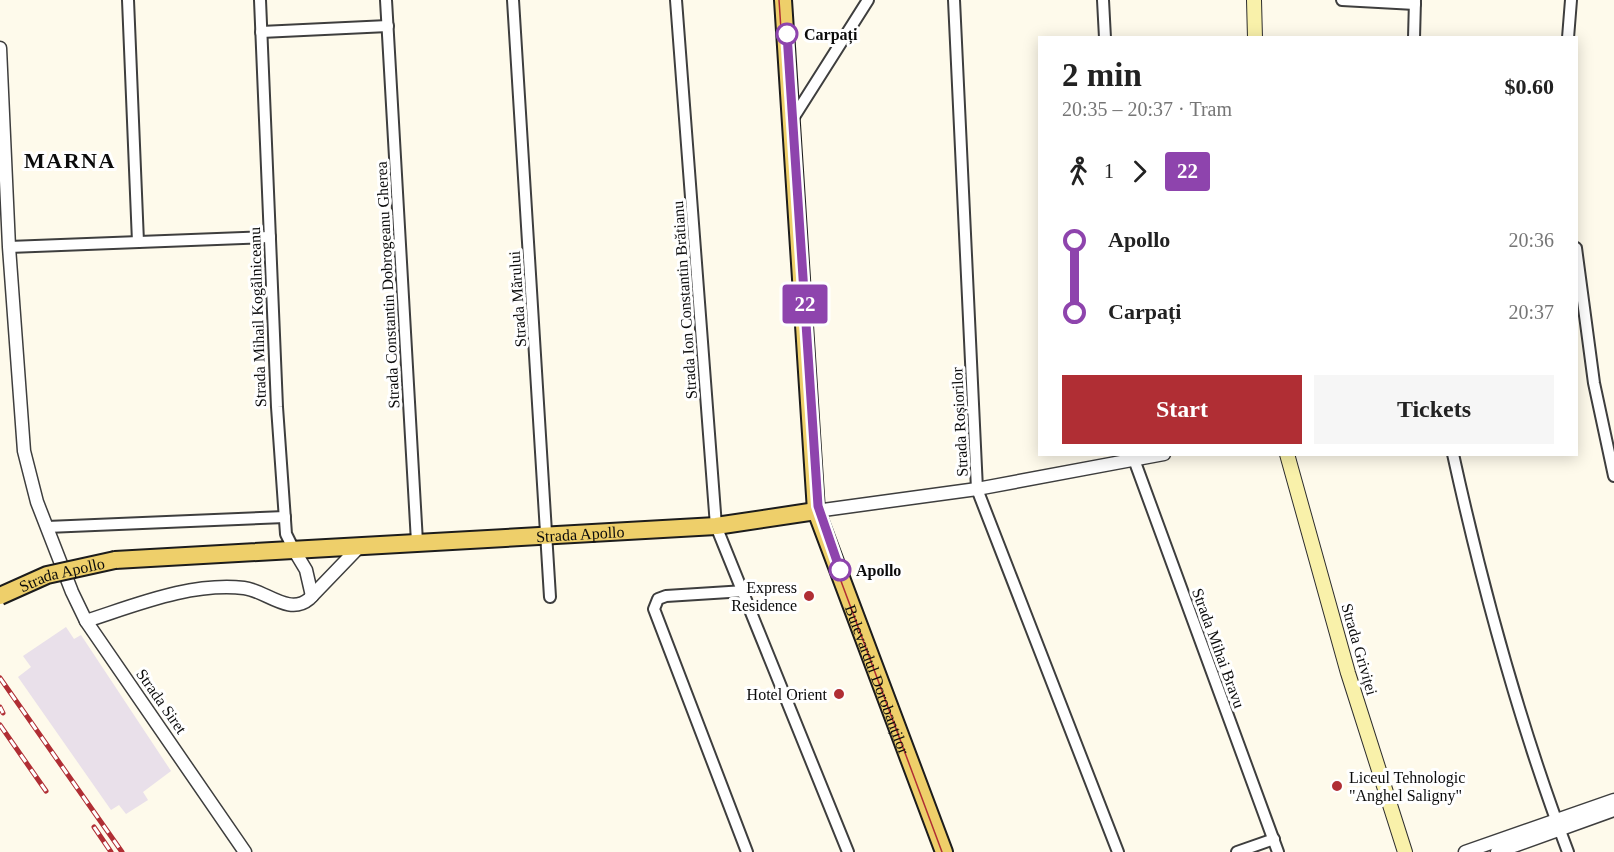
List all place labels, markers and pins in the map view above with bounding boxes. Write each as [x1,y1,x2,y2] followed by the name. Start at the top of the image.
[776,23,798,45] marker: Carpați
[804,26,858,45] place label: Carpați
[829,559,851,581] marker: Apollo
[856,562,901,580] place label: Apollo
[731,579,797,614] place label: Express Residence
[802,589,816,603] marker: Express Residence
[747,686,828,703] place label: Hotel Orient
[832,687,846,701] marker: Hotel Orient
[1349,769,1465,805] place label: Liceul Tehnologic "Anghel Saligny"
[1330,779,1344,793] marker: Liceul Tehnologic "Anghel Saligny"

